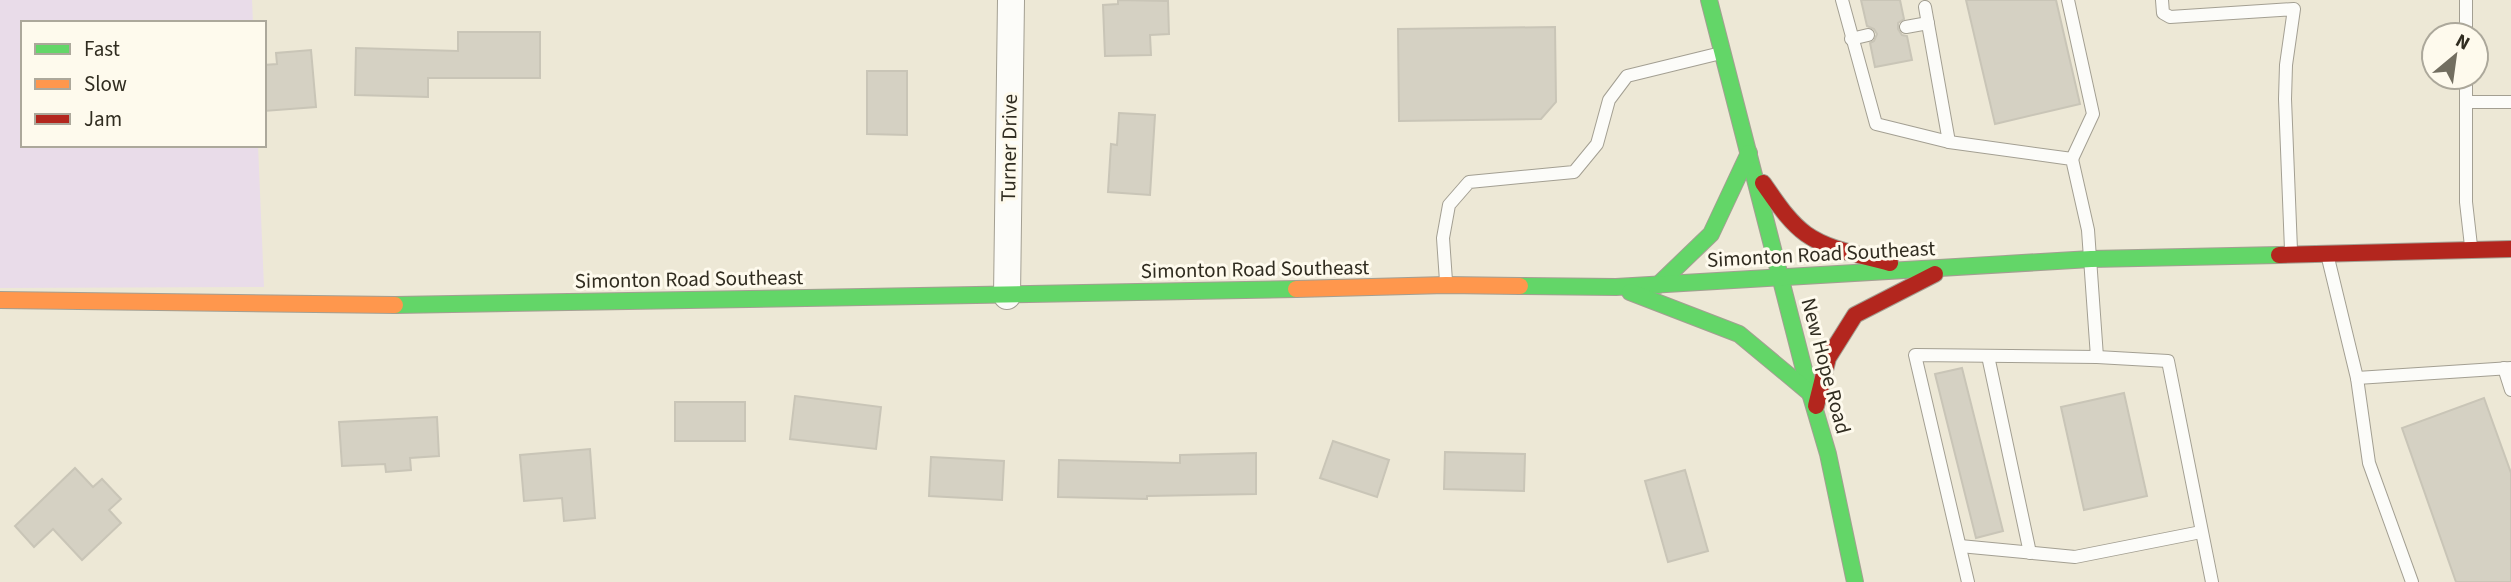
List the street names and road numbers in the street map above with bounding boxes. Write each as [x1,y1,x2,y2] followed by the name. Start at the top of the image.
[993,94,1025,202] street label: Turner Drive
[1706,233,1936,275] street label: Simonton Road Southeast
[1140,252,1370,286] street label: Simonton Road Southeast
[574,262,804,296] street label: Simonton Road Southeast
[1793,295,1859,437] street label: New Hope Road

